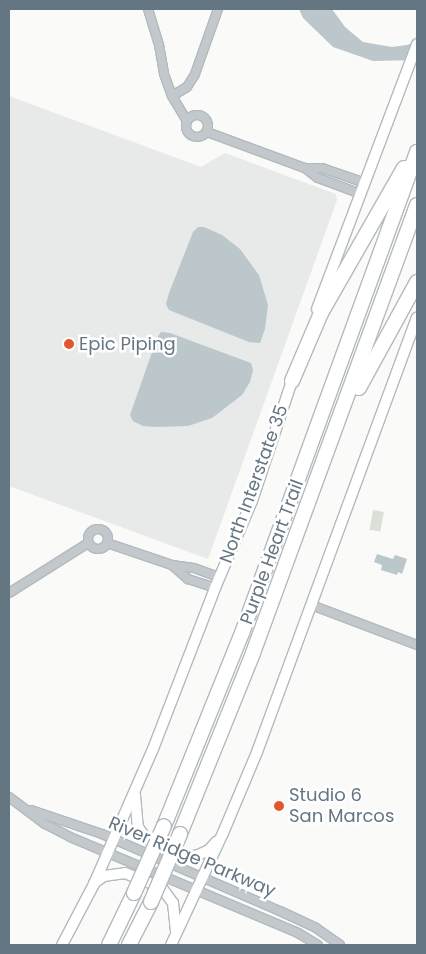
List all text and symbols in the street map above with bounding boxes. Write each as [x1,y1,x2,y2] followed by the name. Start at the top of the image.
[79,333,176,355] place label: Epic Piping
[63,338,75,350] marker: Epic Piping
[215,402,293,566] street label: North Interstate 35
[236,477,308,627] street label: Purple Heart Trail
[289,785,394,828] place label: Studio 6 San Marcos
[273,800,285,812] marker: Studio 6 San Marcos
[105,812,279,902] street label: River Ridge Parkway

